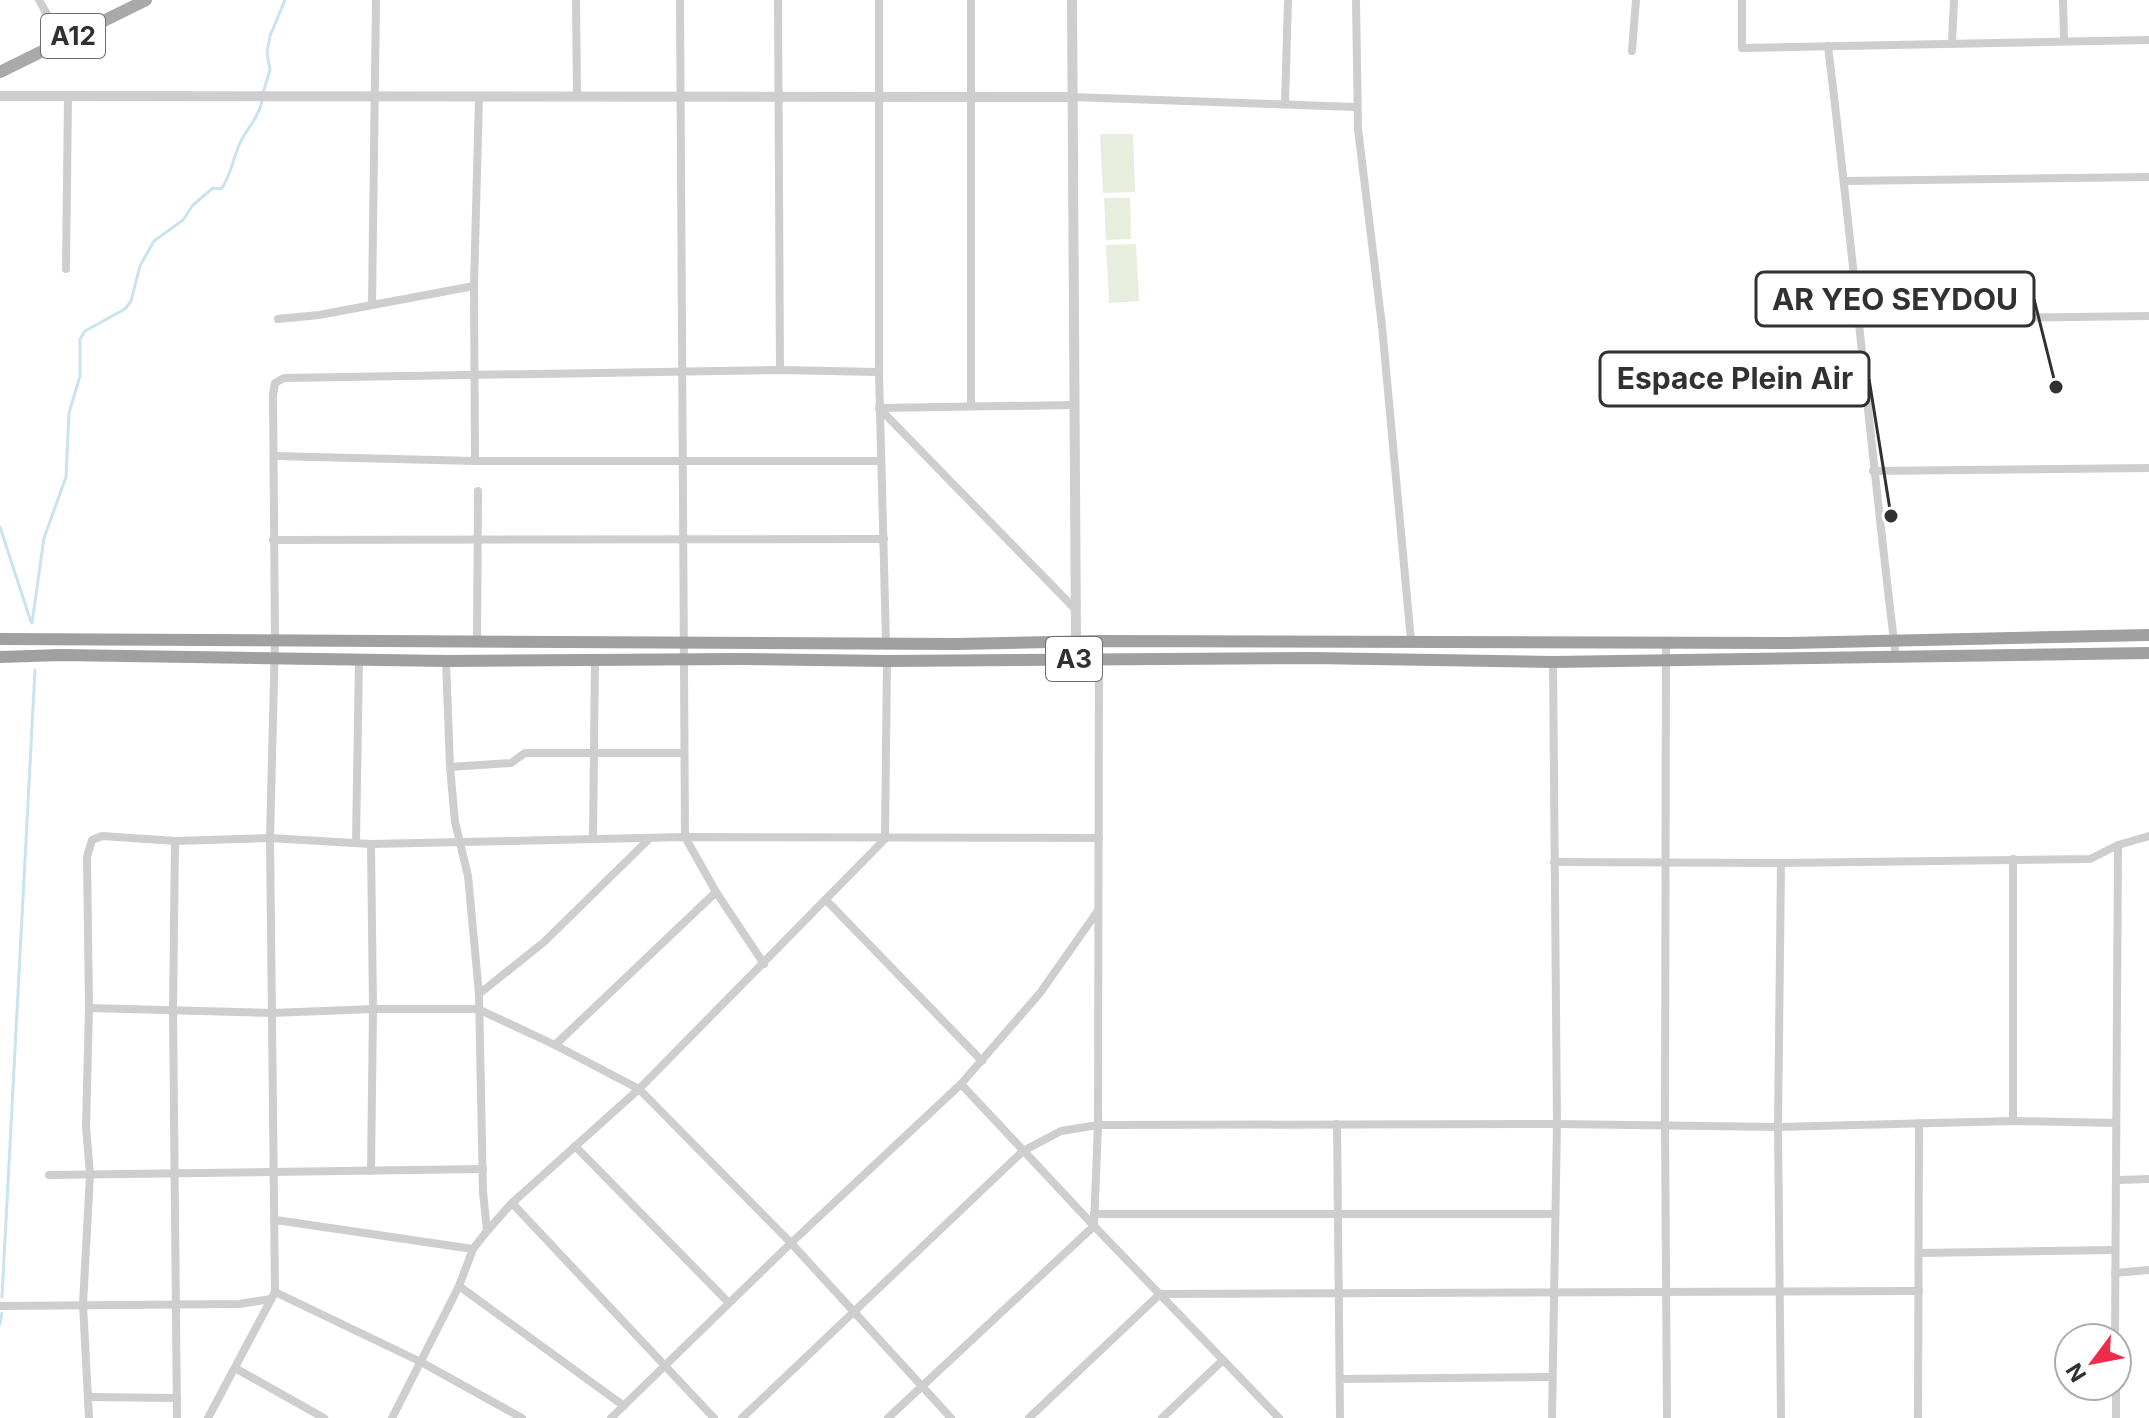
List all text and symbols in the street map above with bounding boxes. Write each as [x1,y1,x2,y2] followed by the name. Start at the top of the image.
[41,14,105,58] road number: A12
[1756,272,2034,326] callout: AR YEO SEYDOU
[1772,281,2018,317] text: AR YEO SEYDOU
[1600,352,1869,406] callout: Espace Plein Air
[1617,360,1853,396] text: Espace Plein Air
[1046,637,1102,681] road number: A3
[2053,1322,2133,1402] north arrow
[2061,1359,2092,1387] text: N

